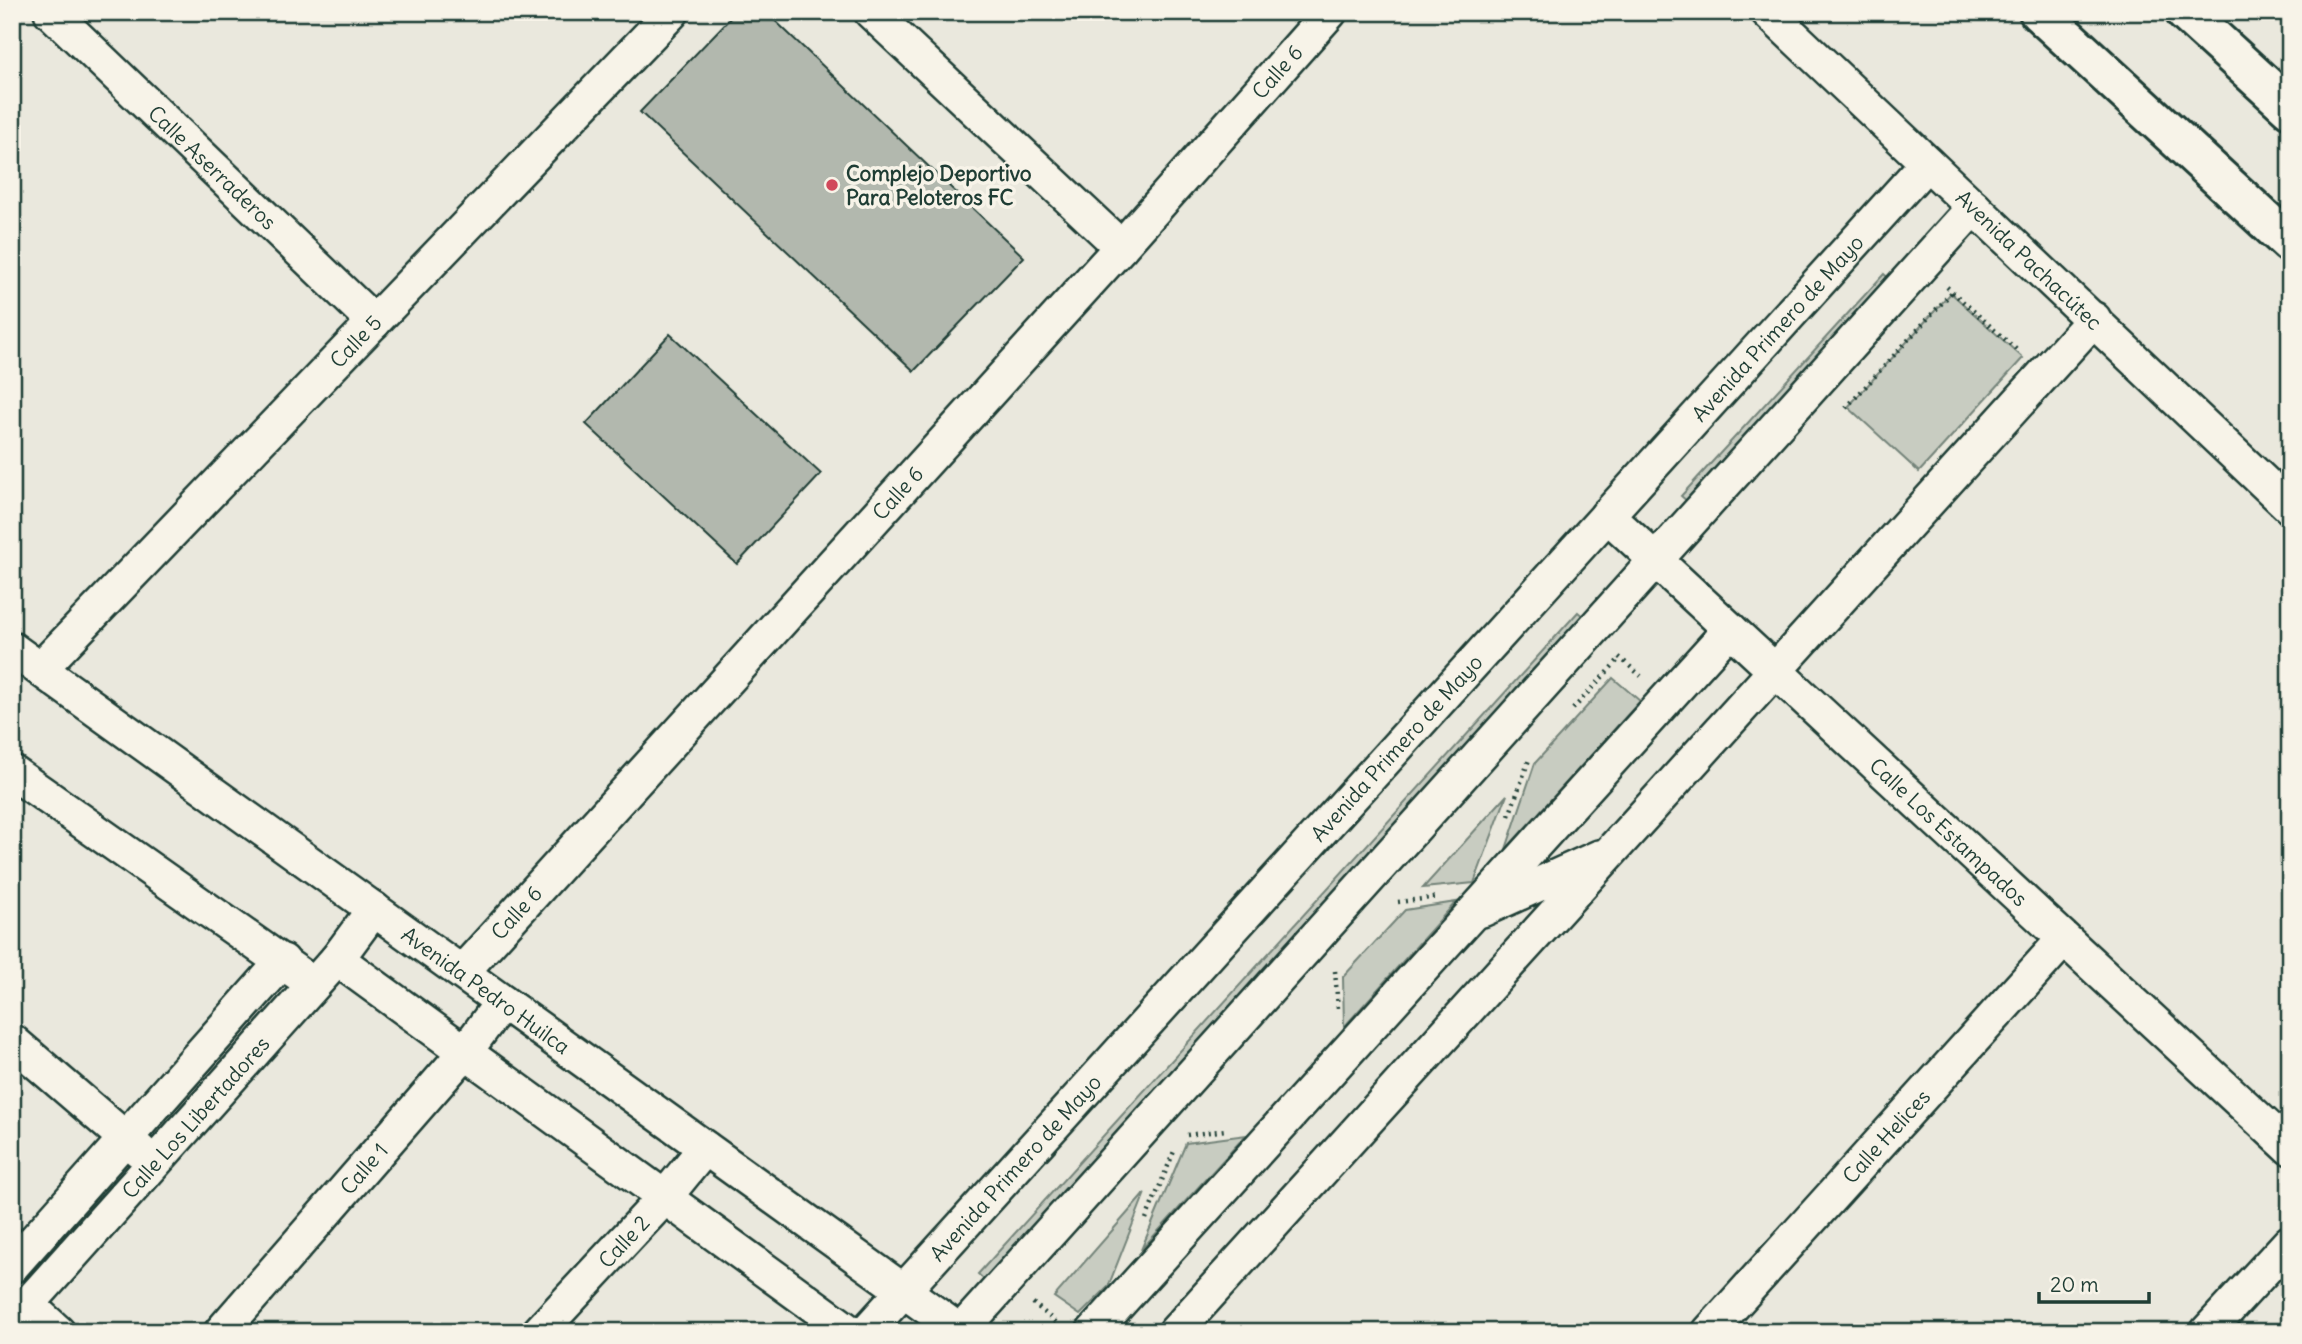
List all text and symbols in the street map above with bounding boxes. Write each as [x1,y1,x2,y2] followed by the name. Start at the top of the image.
[1246,39,1308,104] street label: Calle 6
[143,99,283,235] street label: Calle Aserraderos
[846,160,1032,211] place label: Complejo Deportivo Para Peloteros FC
[824,177,840,193] marker: Complejo Deportivo Para Peloteros FC
[1950,184,2108,335] street label: Avenida Pachacútec
[1686,229,1869,427] street label: Avenida Primero de Mayo
[324,309,387,373] street label: Calle 5
[866,460,929,526] street label: Calle 6
[1305,649,1488,847] street label: Avenida Primero de Mayo
[1864,752,2034,912] street label: Calle Los Estampados
[485,880,547,945] street label: Calle 6
[396,920,576,1060] street label: Avenida Pedro Huilca
[116,1030,275,1204] street label: Calle Los Libertadores
[924,1069,1107,1267] street label: Avenida Primero de Mayo
[1836,1083,1936,1189] street label: Calle Helices
[334,1137,393,1200] street label: Calle 1
[592,1209,655,1274] street label: Calle 2
[2039,1260,2150,1304] scale bar
[2050,1271,2099,1298] text: 20 m

